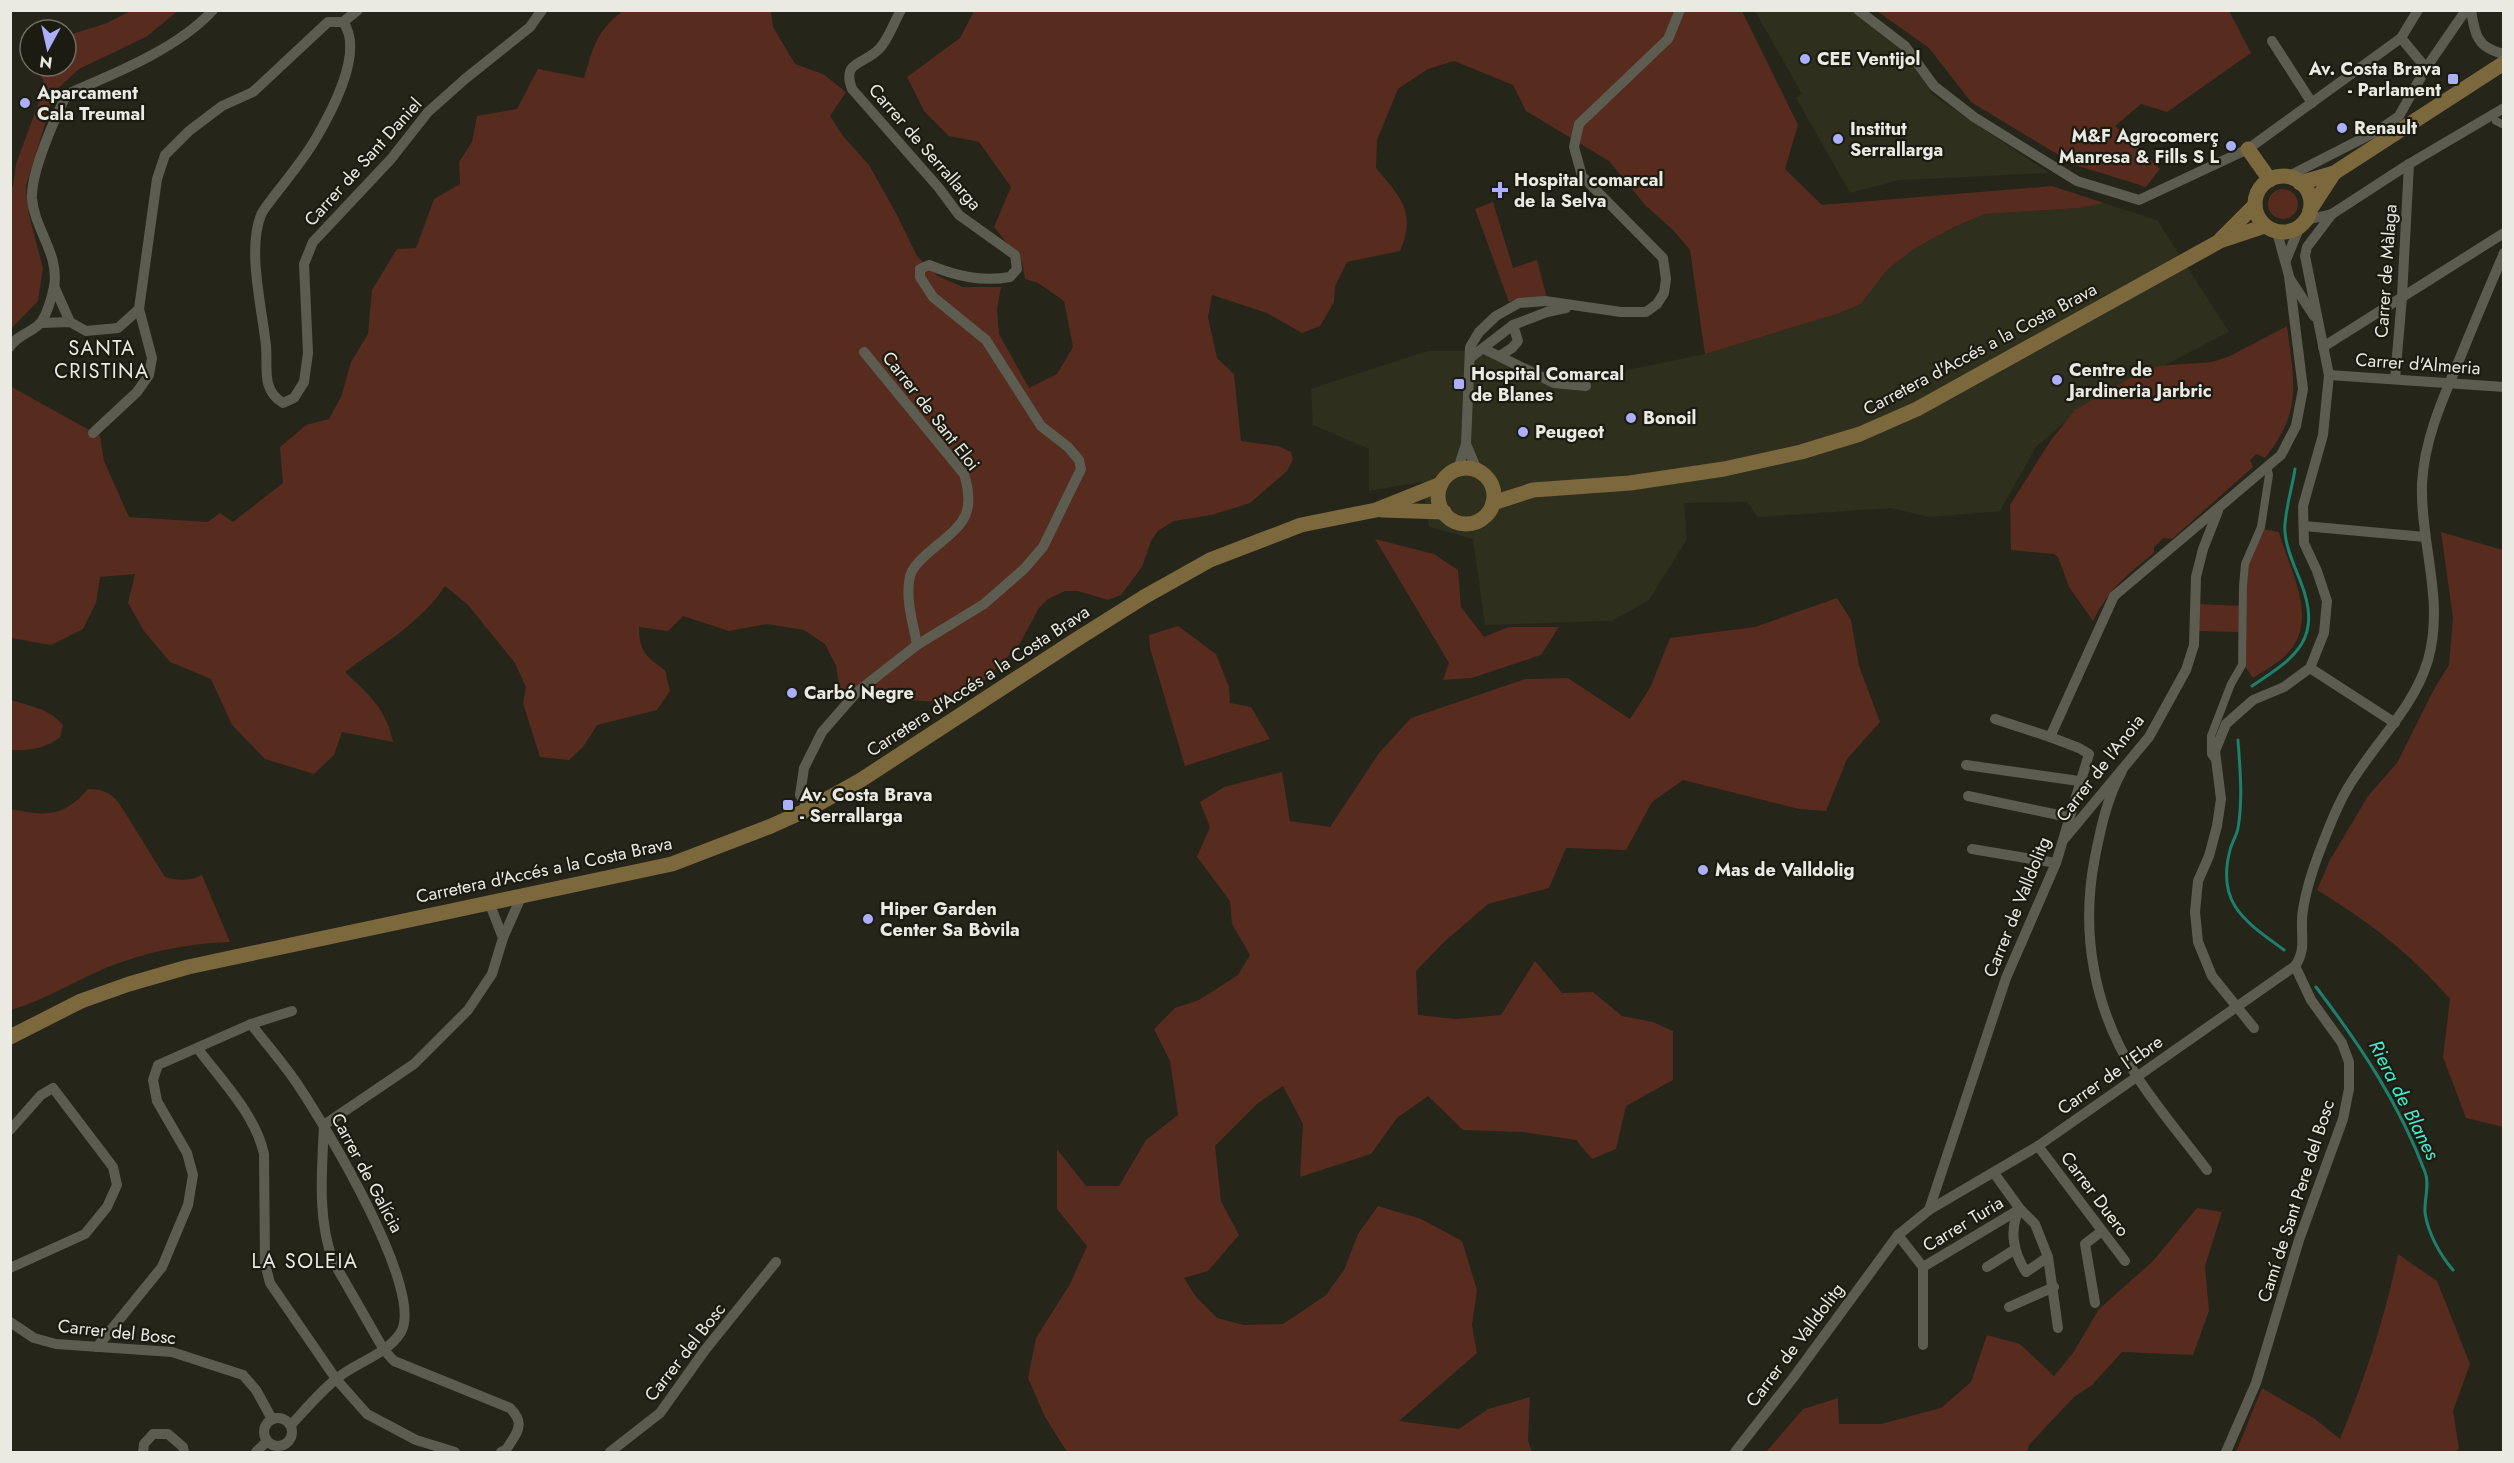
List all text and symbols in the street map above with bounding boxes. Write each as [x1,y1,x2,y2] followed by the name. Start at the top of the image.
[18,18,78,78] north arrow
[1817,46,1920,72] place label: CEE Ventijol
[38,50,54,75] text: N
[1798,52,1812,66] marker: CEE Ventijol
[2308,56,2441,103] place label: Av. Costa Brava - Parlament
[2446,72,2460,86] marker: Av. Costa Brava - Parlament
[862,78,988,216] street label: Carrer de Serrallarga
[36,80,145,127] place label: Aparcament Cala Treumal
[298,92,428,232] street label: Carrer de Sant Daniel
[18,96,32,110] marker: Aparcament Cala Treumal
[2354,115,2417,141] place label: Renault
[1850,116,1943,163] place label: Institut Serrallarga
[2335,121,2349,135] marker: Renault
[2059,123,2219,170] place label: M&F Agrocomerç Manresa & Fills S L
[1831,132,1845,146] marker: Institut Serrallarga
[2224,139,2238,153] marker: M&F Agrocomerç Manresa & Fills S L
[1514,167,1663,214] place label: Hospital comarcal de la Selva
[1491,181,1509,199] marker: Hospital comarcal de la Selva
[2368,203,2404,339] street label: Carrer de Màlaga
[1859,276,2101,422] street label: Carretera d'Accés a la Costa Brava
[54,334,150,386] district label: SANTA CRISTINA
[876,346,986,476] street label: Carrer de Sant Eloi
[2355,347,2481,381] street label: Carrer d'Almeria
[2066,357,2212,404] place label: Centre de Jardineria Jarbric
[1471,361,1624,408] place label: Hospital Comarcal de Blanes
[2050,373,2064,387] marker: Centre de Jardineria Jarbric
[1452,377,1466,391] marker: Hospital Comarcal de Blanes
[1643,405,1696,431] place label: Bonoil
[1624,411,1638,425] marker: Bonoil
[1535,419,1604,445] place label: Peugeot
[1516,425,1530,439] marker: Peugeot
[861,599,1095,763] street label: Carretera d'Accés a la Costa Brava
[804,680,914,706] place label: Carbó Negre
[785,686,799,700] marker: Carbó Negre
[2050,709,2150,827] street label: Carrer de l'Anoia
[799,782,932,829] place label: Av. Costa Brava - Serrallarga
[781,798,795,812] marker: Av. Costa Brava - Serrallarga
[414,830,674,910] street label: Carretera d'Accés a la Costa Brava
[1977,833,2057,981] street label: Carrer de Valldolitg
[1715,857,1855,883] place label: Mas de Valldolig
[1696,863,1710,877] marker: Mas de Valldolig
[880,896,1020,943] place label: Hiper Garden Center Sa Bòvila
[861,912,875,926] marker: Hiper Garden Center Sa Bòvila
[2052,1029,2168,1121] street label: Carrer de l'Ebre
[2361,1035,2447,1165] water label: Riera de Blanes
[2251,1096,2341,1306] street label: Camí de Sant Pere del Bosc
[324,1109,410,1237] street label: Carrer de Galícia
[2054,1146,2136,1242] street label: Carrer Duero
[1918,1190,2008,1258] street label: Carrer Turia
[251,1247,359,1276] district label: LA SOLEIA
[1740,1278,1850,1412] street label: Carrer de Valldolitg
[638,1297,732,1407] street label: Carrer del Bosc
[57,1313,177,1351] street label: Carrer del Bosc

